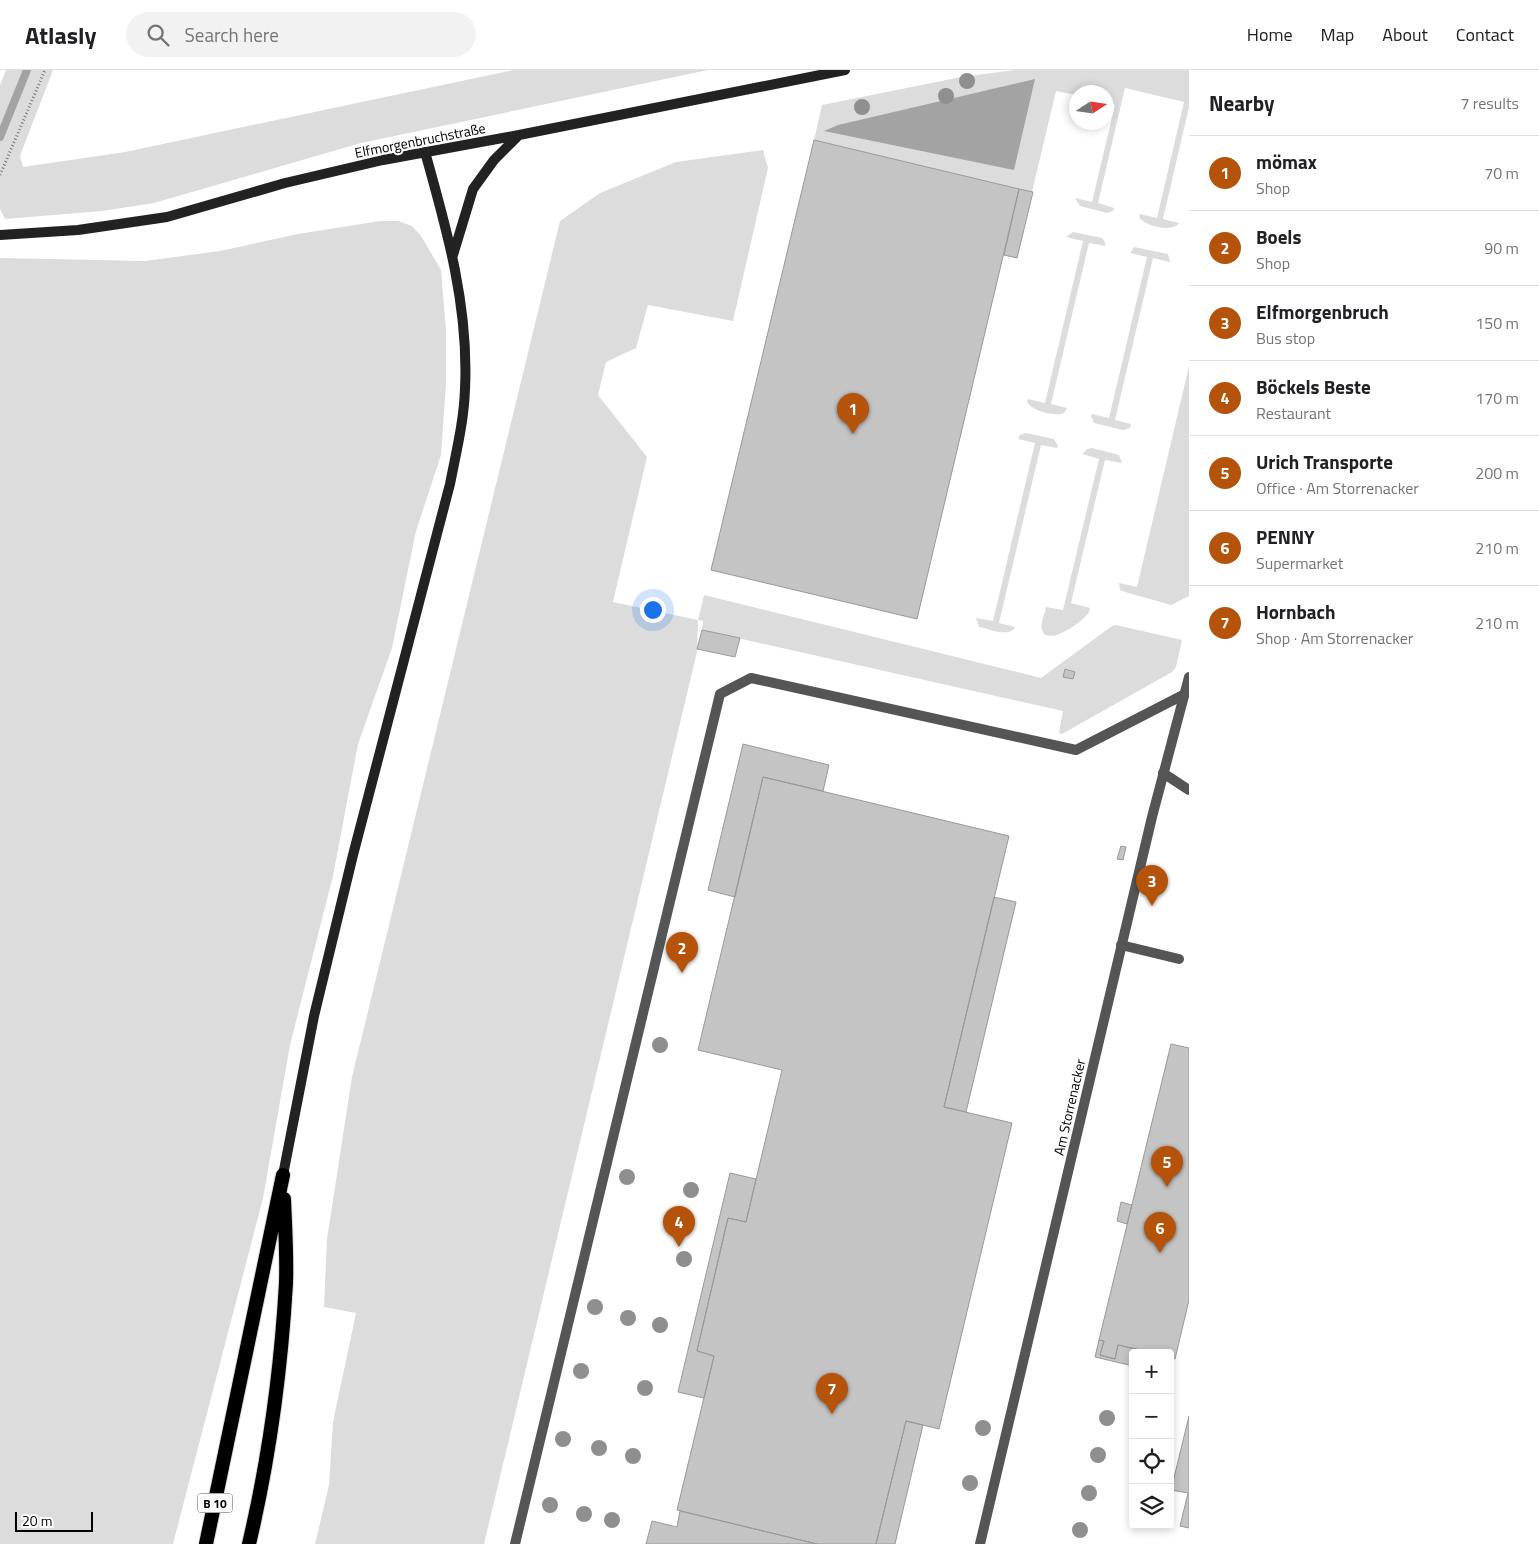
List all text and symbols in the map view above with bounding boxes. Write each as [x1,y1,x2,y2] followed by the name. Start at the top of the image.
[126,12,476,57] search box
[25,17,96,53] text: Atlasly
[184,20,279,49] text: Search here
[144,21,172,49] icon: search
[1247,21,1293,48] text: Home
[1321,21,1354,48] text: Map
[1382,21,1428,48] text: About
[1456,21,1514,48] text: Contact
[1069,85,1114,130] north arrow
[1209,87,1274,119] text: Nearby
[1460,91,1519,115] text: 7 results
[353,117,487,163] street label: Elfmorgenbruchstraße
[1256,147,1317,176] text: mömax
[1221,161,1229,185] text: 1
[1484,161,1519,185] text: 70 m
[1256,176,1290,200] text: Shop
[1256,222,1301,251] text: Boels
[1221,236,1229,260] text: 2
[1484,236,1519,260] text: 90 m
[1256,251,1290,275] text: Shop
[1256,297,1389,326] text: Elfmorgenbruch
[1221,311,1229,335] text: 3
[1475,311,1519,335] text: 150 m
[1256,326,1315,350] text: Bus stop
[1256,372,1371,401] text: Böckels Beste
[1221,386,1229,410] text: 4
[1475,386,1519,410] text: 170 m
[837,393,869,434] pin: 1
[1256,401,1331,425] text: Restaurant
[1256,447,1393,476] text: Urich Transporte
[1221,461,1229,485] text: 5
[1475,461,1519,485] text: 200 m
[1256,476,1419,500] text: Office · Am Storrenacker
[1256,522,1315,551] text: PENNY
[1221,536,1229,560] text: 6
[1475,536,1519,560] text: 210 m
[1256,551,1343,575] text: Supermarket
[640,597,666,623] your location
[1256,597,1335,626] text: Hornbach
[1221,611,1229,635] text: 7
[1475,611,1519,635] text: 210 m
[1256,626,1413,650] text: Shop · Am Storrenacker
[1136,865,1168,906] pin: 3
[666,932,698,973] pin: 2
[1048,1056,1090,1157] street label: Am Storrenacker
[1151,1146,1183,1187] pin: 5
[663,1206,695,1247] pin: 4
[1144,1212,1176,1253] pin: 6
[1129,1349,1174,1529] map controls
[1129,1349,1174,1394] button: +
[816,1373,848,1414] pin: 7
[1129,1394,1174,1439] button: −
[1129,1439,1174,1484] button: locate
[1129,1484,1174,1529] button: layers
[198,1494,232,1512] road number: B 10
[15,1509,92,1532] scale bar
[22,1510,52,1531] text: 20 m

